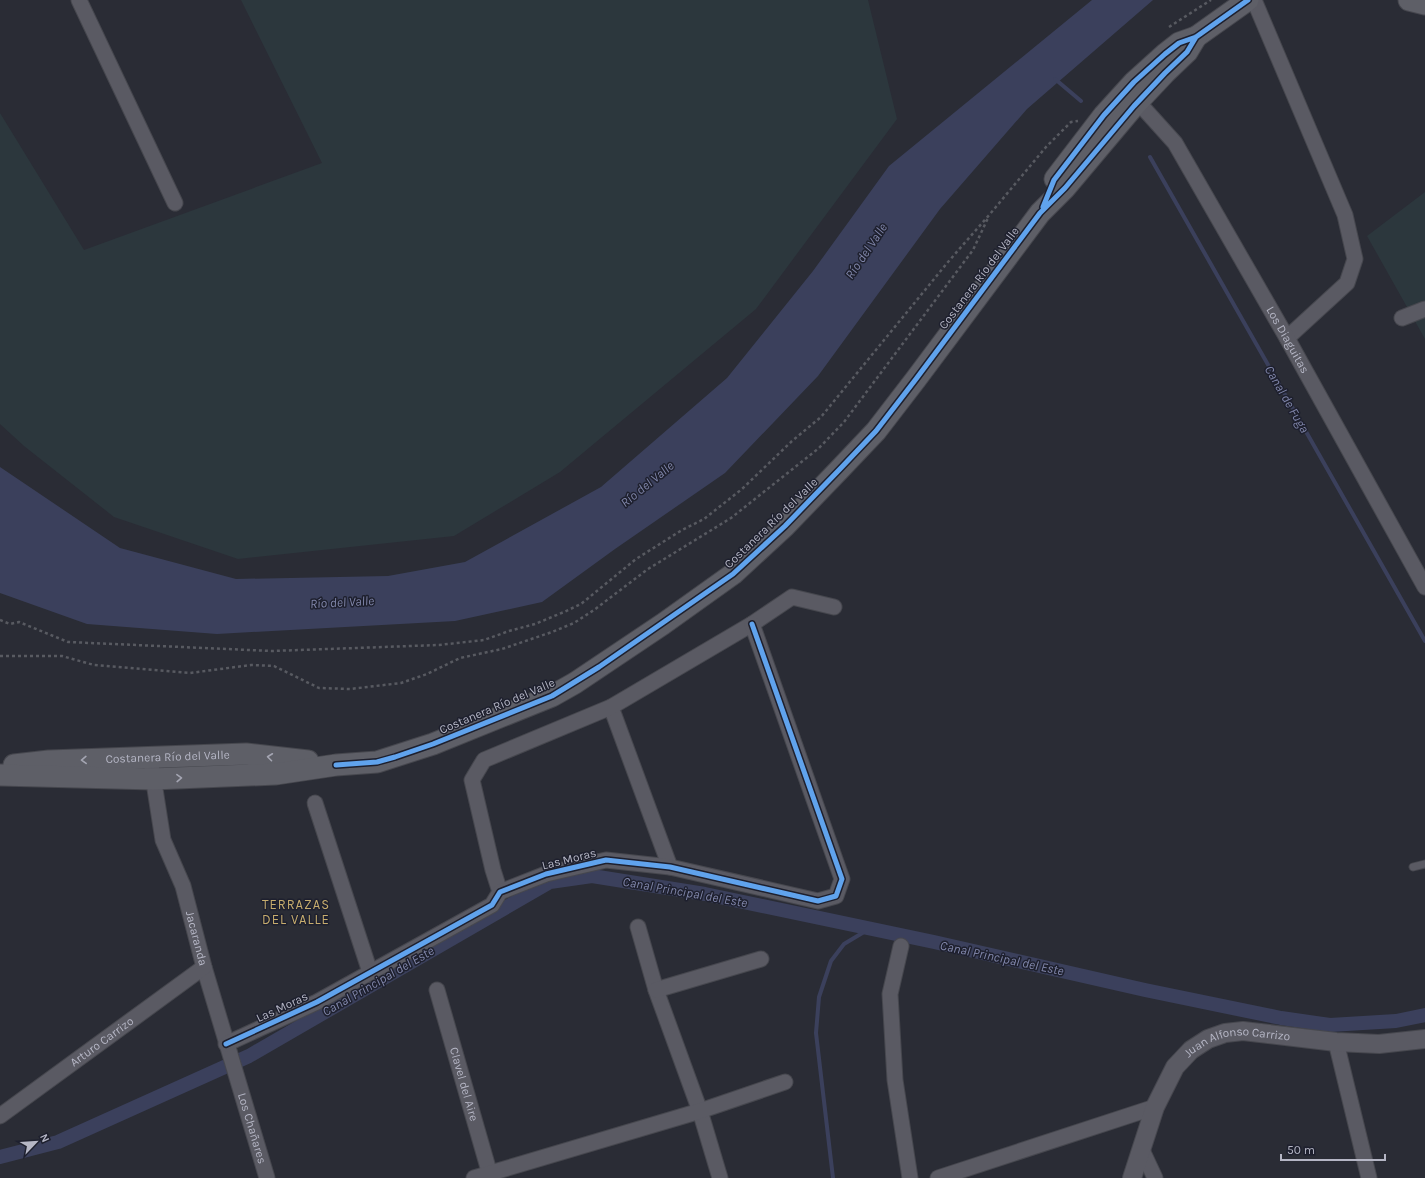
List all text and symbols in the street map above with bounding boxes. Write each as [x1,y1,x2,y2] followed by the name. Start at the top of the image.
[842,220,890,282] water label: Río del Valle
[936,224,1022,332] street label: Costanera Río del Valle
[1263,304,1312,376] street label: Los Diaguitas
[1262,363,1313,436] water label: Canal de Fuga
[617,458,677,510] water label: Río del Valle
[721,475,821,571] street label: Costanera Río del Valle
[310,593,374,611] water label: Río del Valle
[437,675,557,737] street label: Costanera Río del Valle
[105,748,230,766] street label: Costanera Río del Valle
[267,753,273,762] one-way arrow
[81,756,87,765] one-way arrow
[176,773,182,782] one-way arrow
[540,846,598,872] street label: Las Moras
[622,874,748,910] water label: Canal Principal del Este
[262,897,330,927] district label: TERRAZAS DEL VALLE
[183,909,210,967] street label: Jacaranda
[939,938,1065,978] water label: Canal Principal del Este
[320,943,436,1019] water label: Canal Principal del Este
[254,989,310,1025] street label: Las Moras
[67,1014,136,1070] street label: Arturo Carrizo
[1181,1024,1291,1060] street label: Juan Alfonso Carrizo
[447,1046,481,1123] street label: Clavel del Aire
[235,1091,269,1165] street label: Los Chañares
[16,1122,56,1162] north arrow
[37,1132,52,1144] text: N
[1281,1136,1385,1162] scale bar
[1287,1143,1315,1157] text: 50 m

